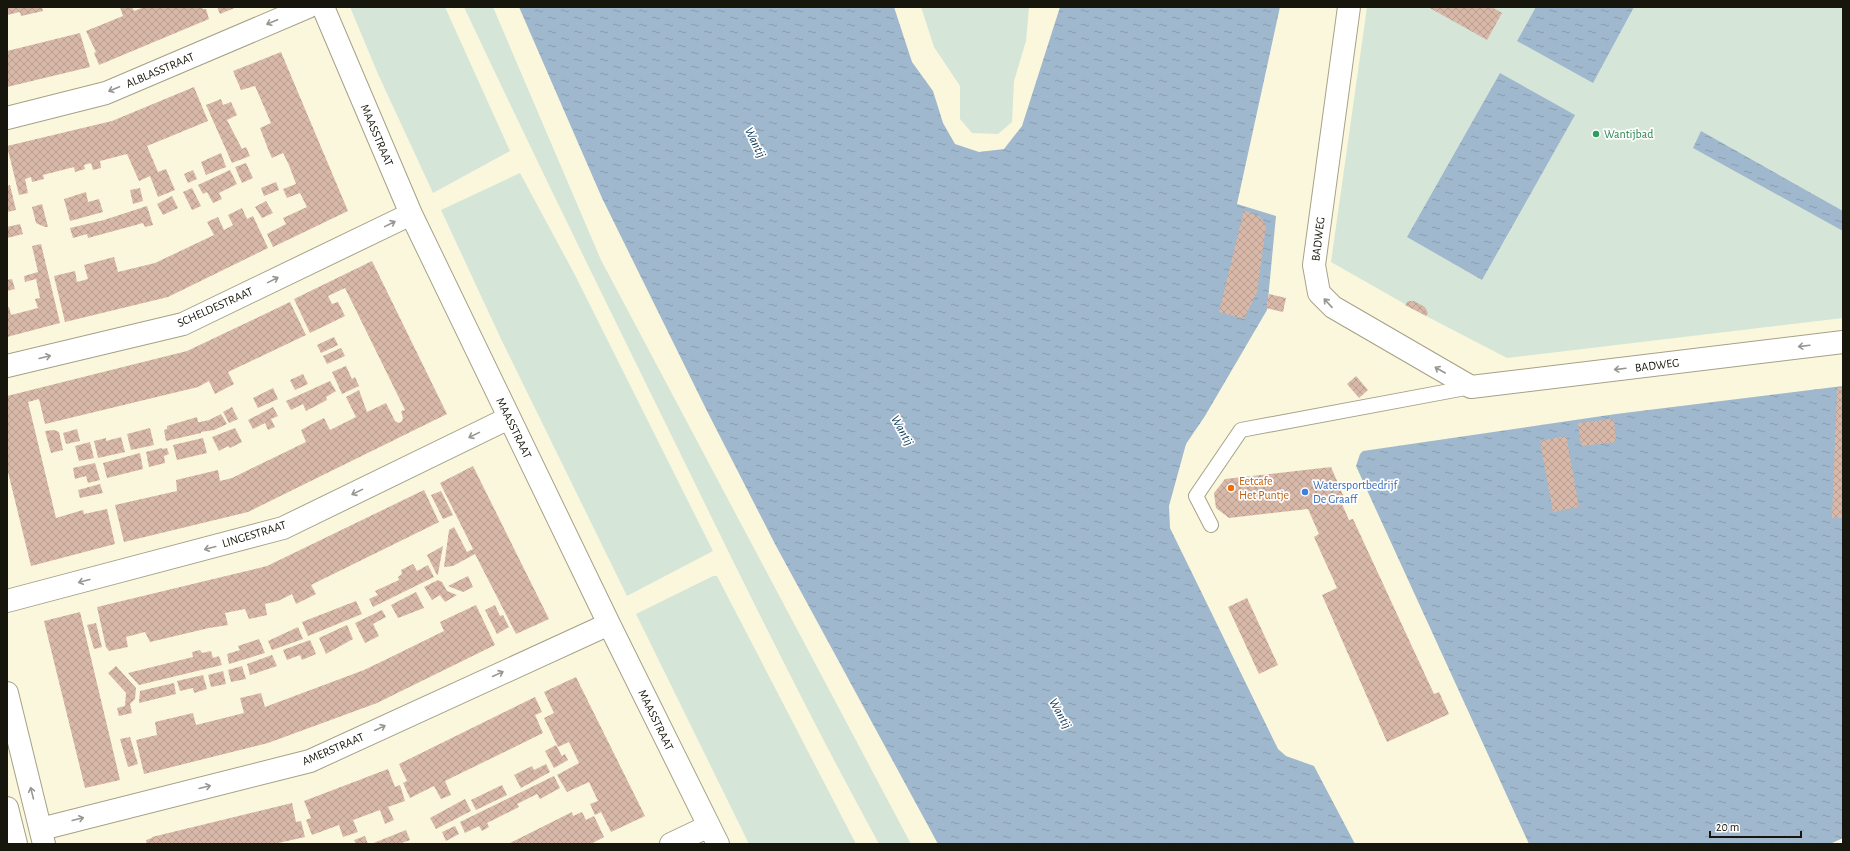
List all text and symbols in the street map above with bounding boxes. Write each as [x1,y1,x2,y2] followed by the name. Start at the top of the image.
[266,19,278,26] one-way arrow
[124,50,196,90] street label: ALBLASSTRAAT
[108,86,120,93] one-way arrow
[359,102,395,168] street label: MAASSTRAAT
[742,125,768,160] water label: Wantij
[1604,128,1654,141] place label: Wantijbad
[1591,129,1601,139] marker: Wantijbad
[1309,216,1327,262] street label: BADWEG
[384,220,396,227] one-way arrow
[267,276,279,283] one-way arrow
[175,285,255,329] street label: SCHELDESTRAAT
[1324,298,1333,308] one-way arrow
[1798,343,1811,350] one-way arrow
[38,353,51,360] one-way arrow
[1634,356,1680,374] street label: BADWEG
[1434,365,1446,373] one-way arrow
[1614,365,1627,373] one-way arrow
[494,396,534,460] street label: MAASSTRAAT
[888,413,915,448] water label: Wantij
[468,432,480,439] one-way arrow
[1239,475,1289,502] place label: Eetcafe Het Puntje
[1313,479,1399,505] place label: Watersportbedrijf De Graaff
[1226,483,1236,493] marker: Eetcafe Het Puntje
[1300,487,1310,497] marker: Watersportbedrijf De Graaff
[351,489,363,496] one-way arrow
[221,519,288,549] street label: LINGESTRAAT
[203,544,216,552] one-way arrow
[78,578,91,585] one-way arrow
[492,670,504,677] one-way arrow
[636,688,676,752] street label: MAASSTRAAT
[1046,696,1073,731] water label: Wantij
[374,724,386,732] one-way arrow
[300,731,366,767] street label: AMERSTRAAT
[198,783,211,790] one-way arrow
[27,786,35,799] one-way arrow
[1710,813,1801,839] scale bar
[72,815,85,822] one-way arrow
[1716,821,1739,833] text: 20 m

